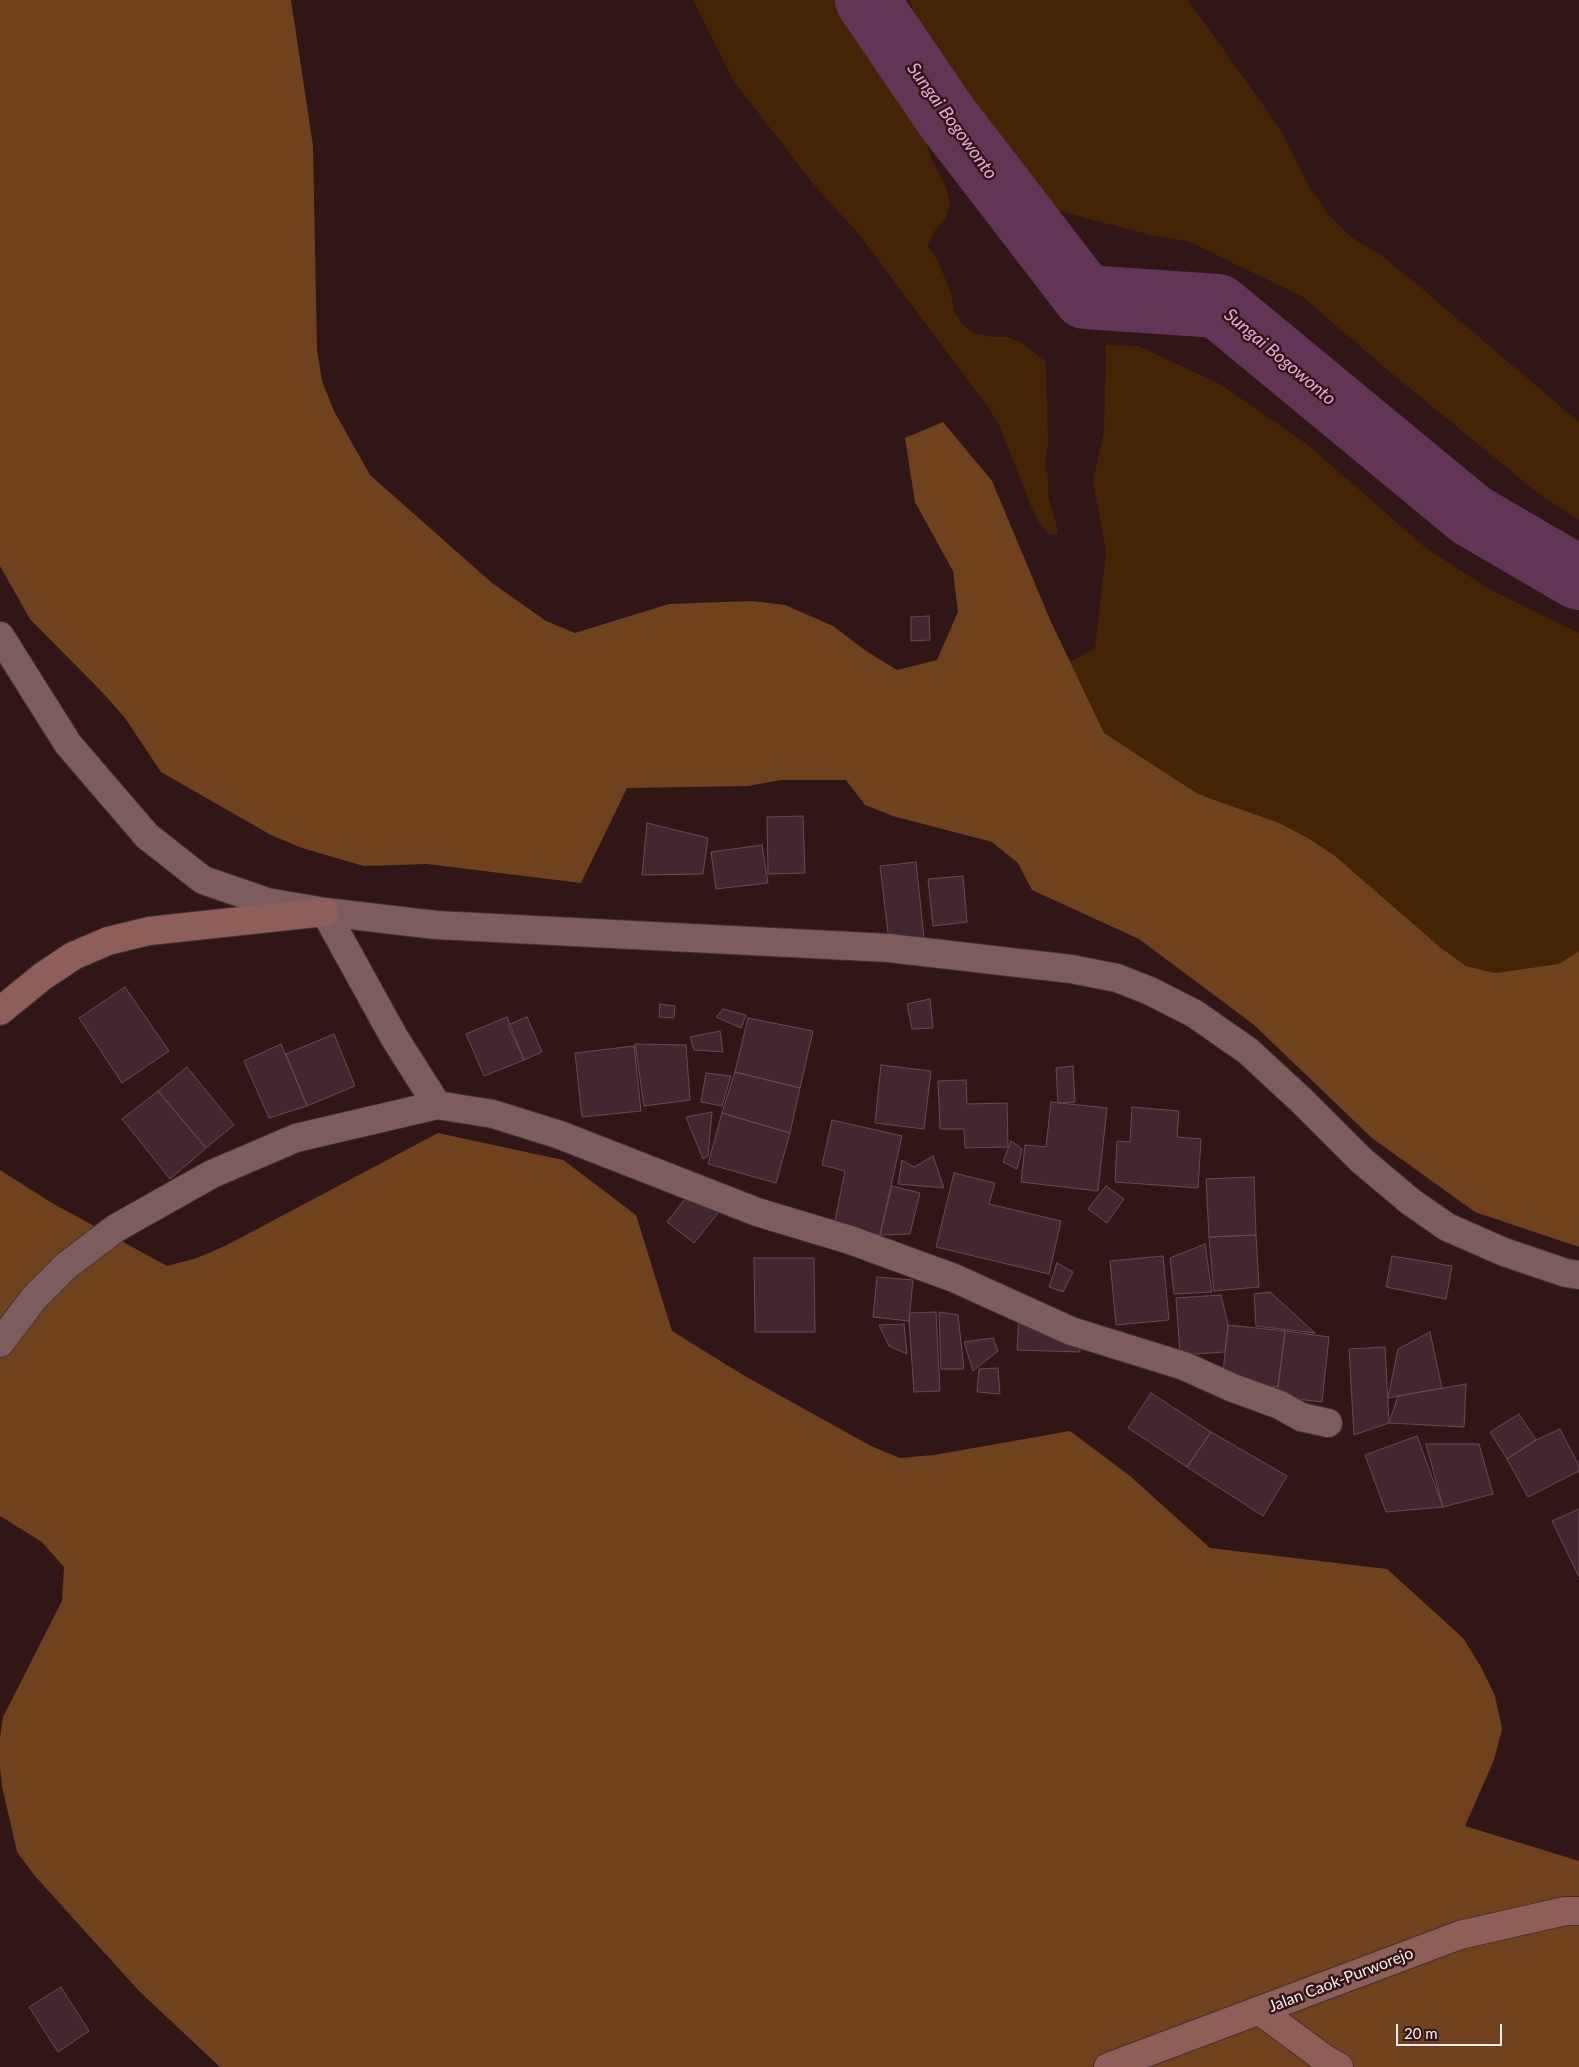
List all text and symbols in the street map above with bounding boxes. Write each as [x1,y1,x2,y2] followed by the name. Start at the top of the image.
[902,58,1002,184] water label: Sungai Bogowonto
[1220,304,1340,410] water label: Sungai Bogowonto
[1266,1944,1416,2016] street label: Jalan Caok-Purworejo
[1399,2014,1505,2046] scale bar
[1404,2024,1438,2042] text: 20 m

